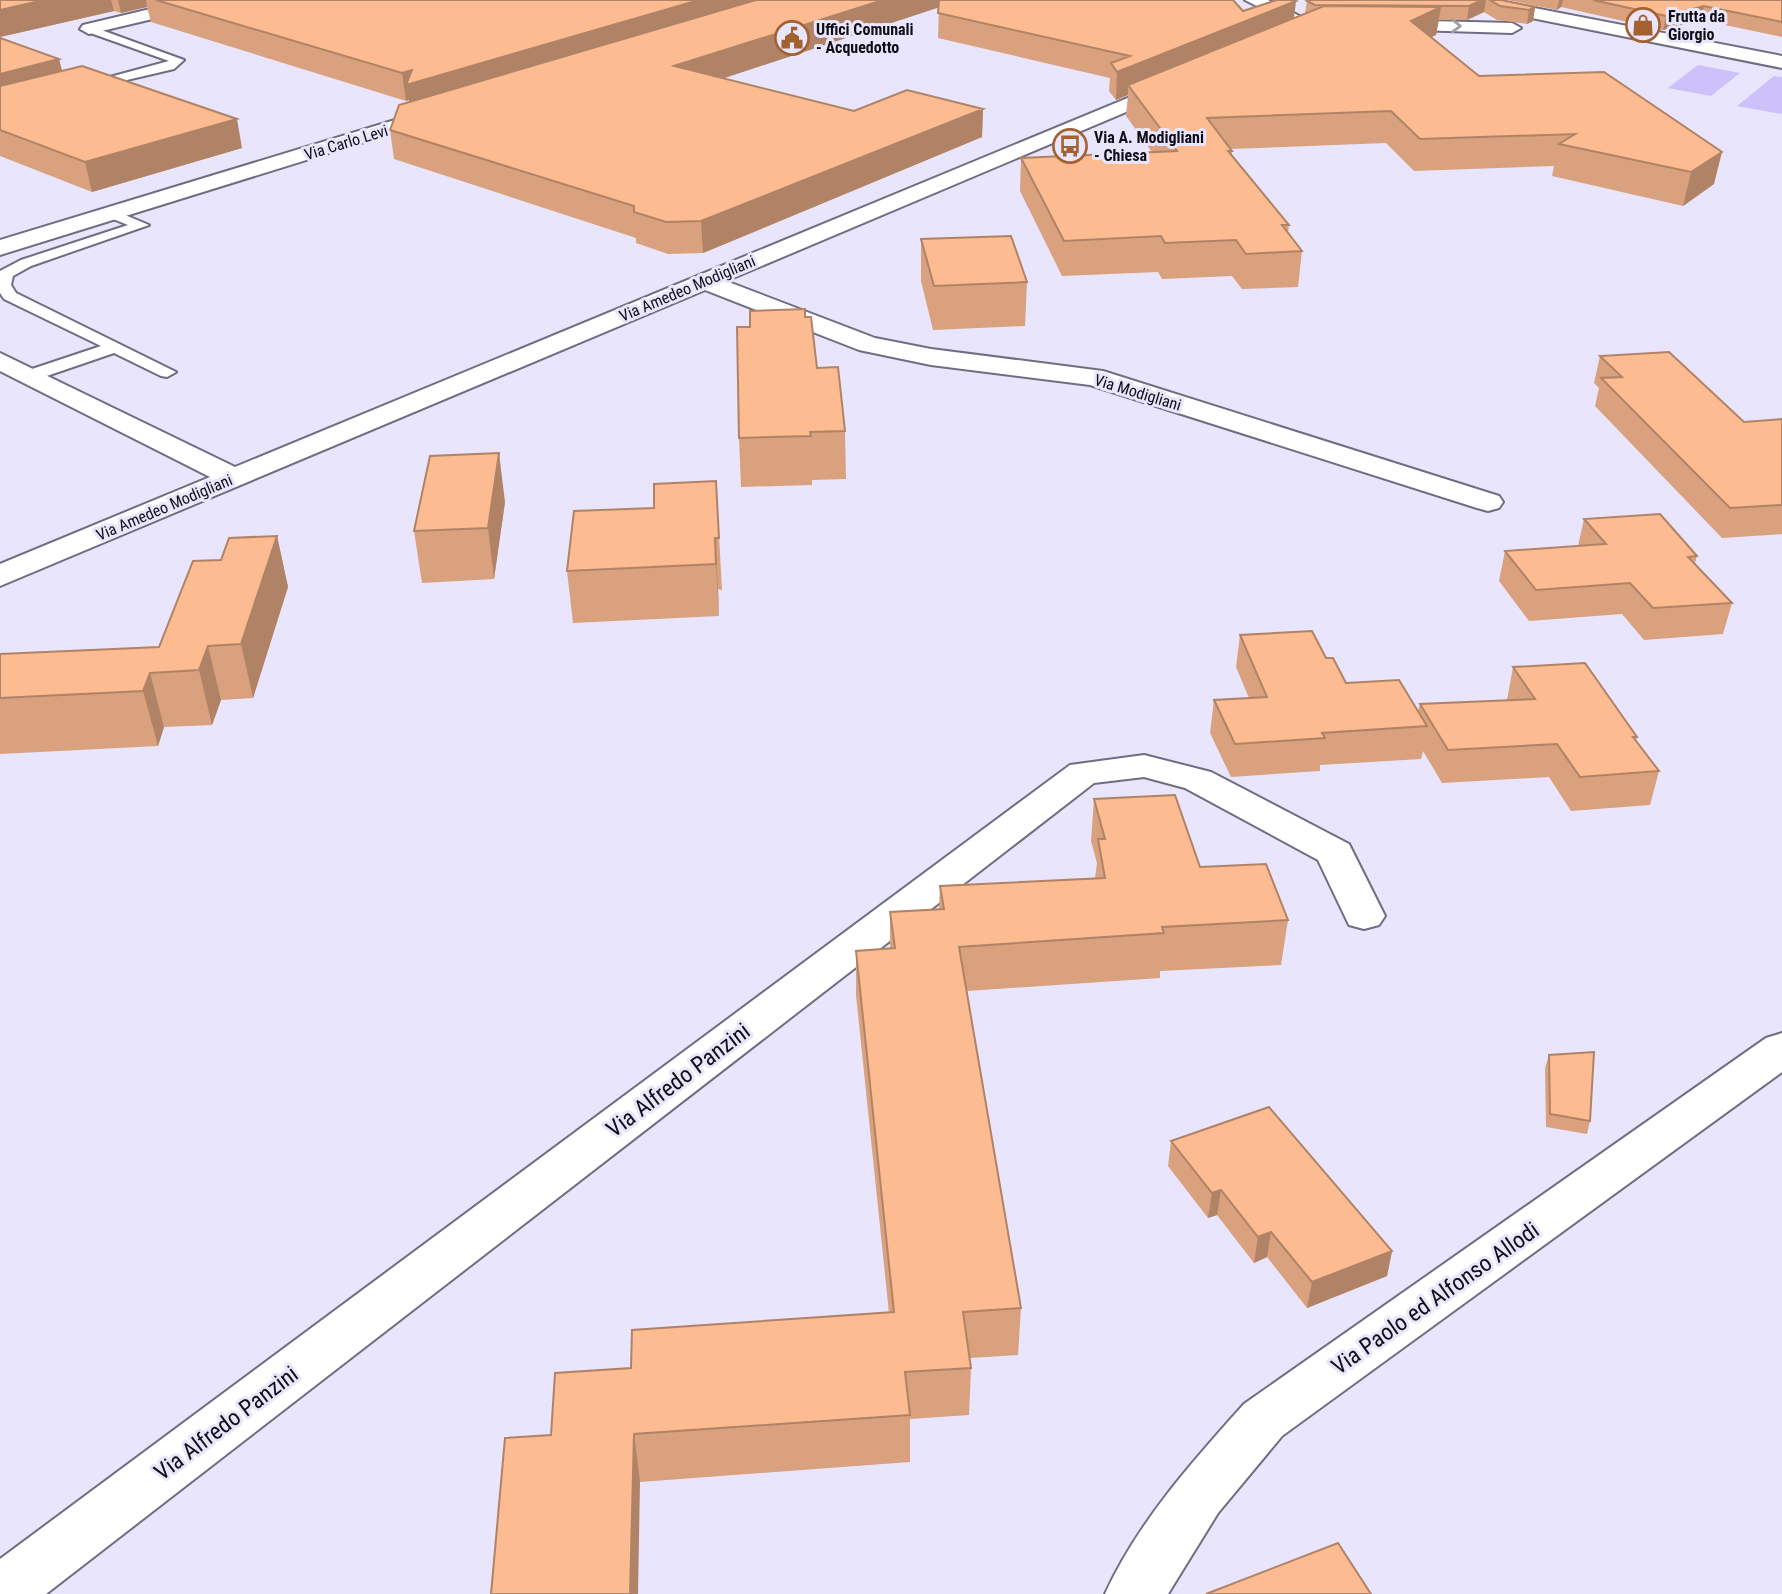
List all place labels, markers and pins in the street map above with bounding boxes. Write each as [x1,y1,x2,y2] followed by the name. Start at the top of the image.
[1624,6,1662,44] shop icon: Frutta da Giorgio
[1668,7,1726,44] place label: Frutta da Giorgio
[773,19,811,57] public building icon: Uffici Comunali - Acquedotto
[816,20,914,57] place label: Uffici Comunali - Acquedotto
[1051,127,1089,165] bus stop icon: Via A. Modigliani - Chiesa
[1094,128,1204,165] place label: Via A. Modigliani - Chiesa

